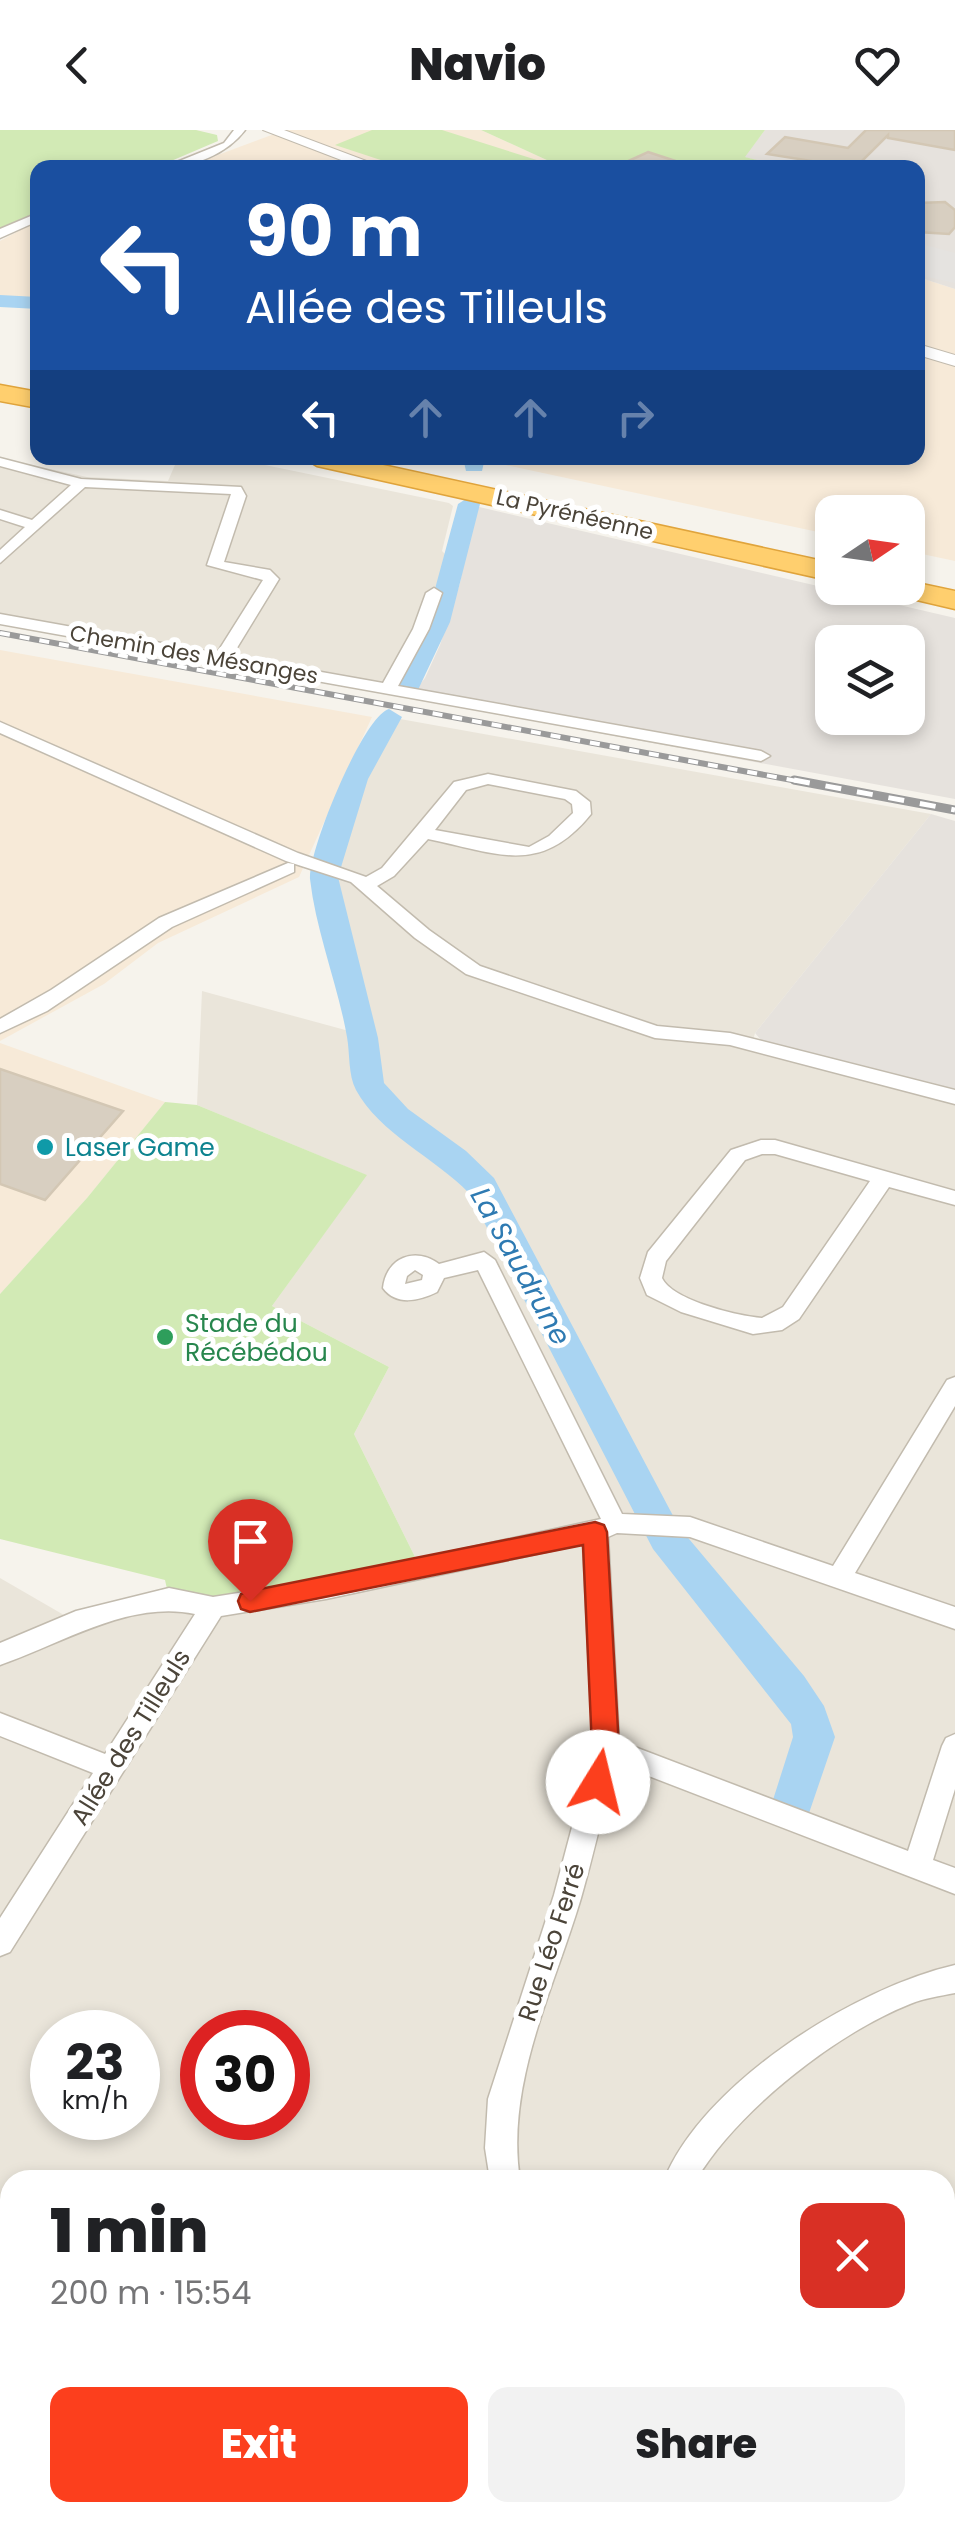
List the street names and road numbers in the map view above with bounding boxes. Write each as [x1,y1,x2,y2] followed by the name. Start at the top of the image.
[493,481,657,548] street label: La Pyrénéenne
[67,617,321,692] street label: Chemin des Mésanges
[62,1642,199,1832] street label: Allée des Tilleuls
[509,1858,594,2026] street label: Rue Léo Ferré

